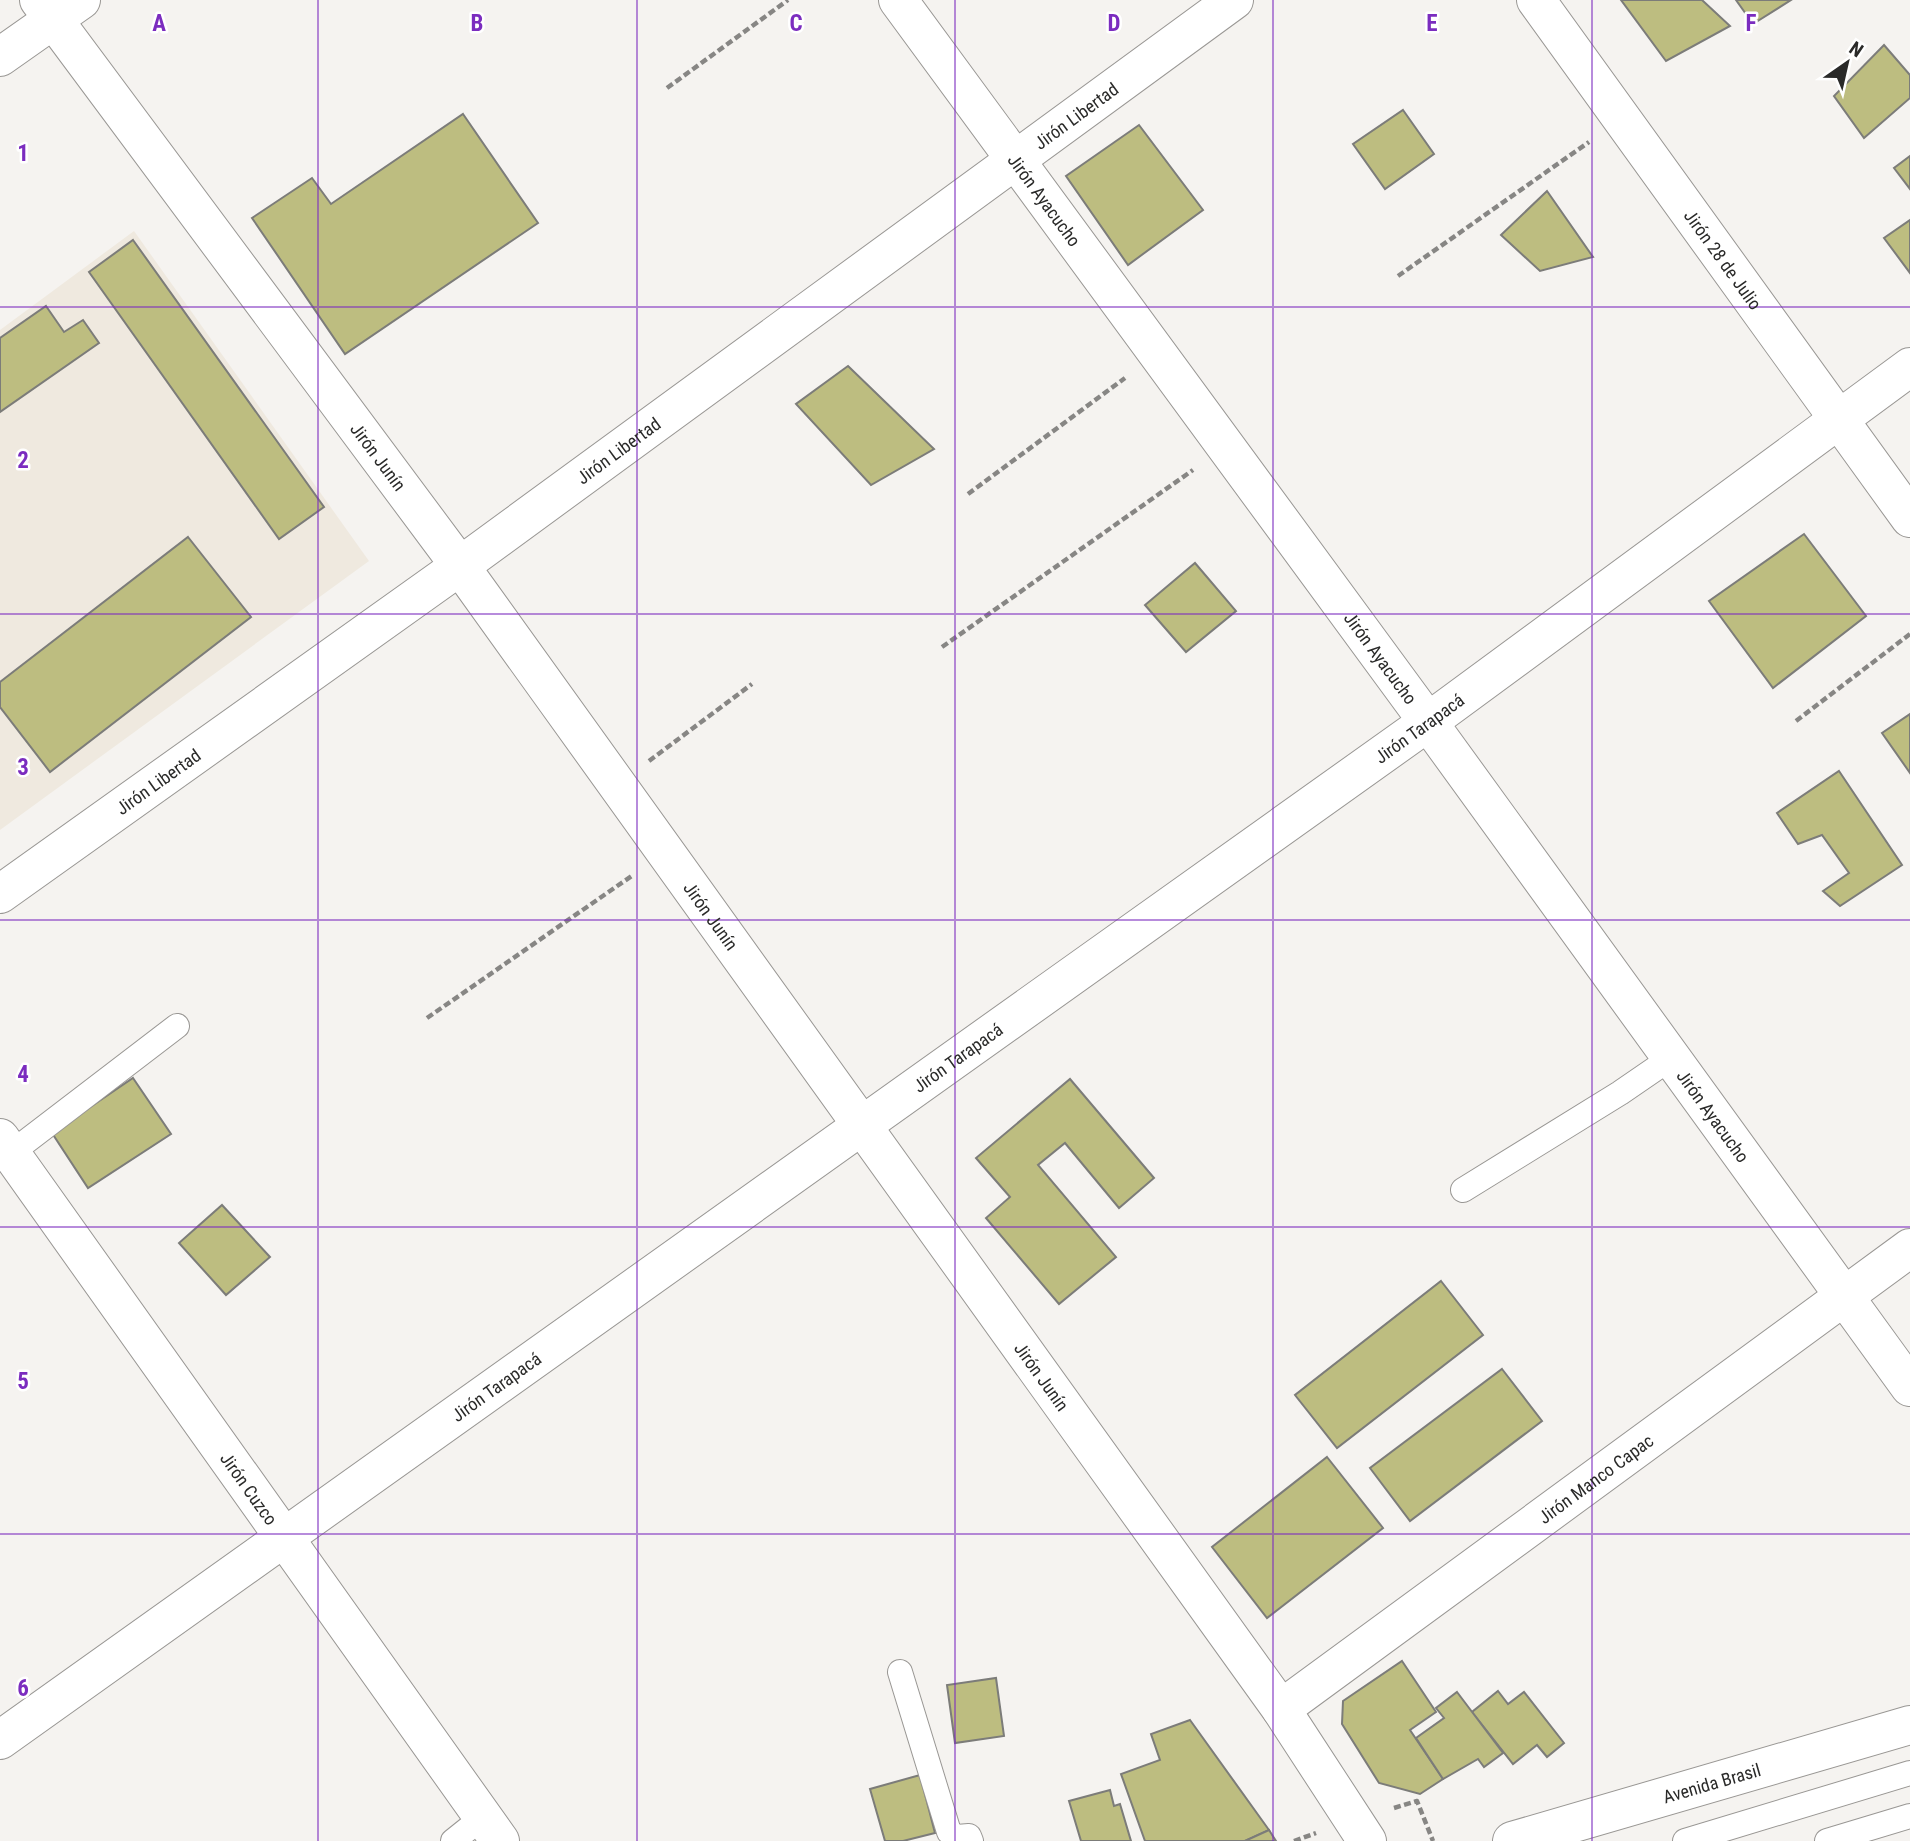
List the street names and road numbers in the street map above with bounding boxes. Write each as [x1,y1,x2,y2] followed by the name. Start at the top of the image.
[1030,78,1122,153] street label: Jirón Libertad
[1004,150,1086,250] street label: Jirón Ayacucho
[1680,205,1766,314] street label: Jirón 28 de Julio
[572,413,664,488] street label: Jirón Libertad
[347,419,411,495] street label: Jirón Junín
[1340,608,1422,708] street label: Jirón Ayacucho
[1370,689,1468,767] street label: Jirón Tarapacá
[112,744,204,819] street label: Jirón Libertad
[680,877,743,954] street label: Jirón Junín
[909,1018,1006,1096] street label: Jirón Tarapacá
[1673,1065,1754,1166] street label: Jirón Ayacucho
[1010,1338,1074,1415] street label: Jirón Junín
[447,1347,545,1425] street label: Jirón Tarapacá
[1534,1429,1657,1527] street label: Jirón Manco Capac
[216,1448,282,1529] street label: Jirón Cuzco
[1660,1759,1763,1807] street label: Avenida Brasil

